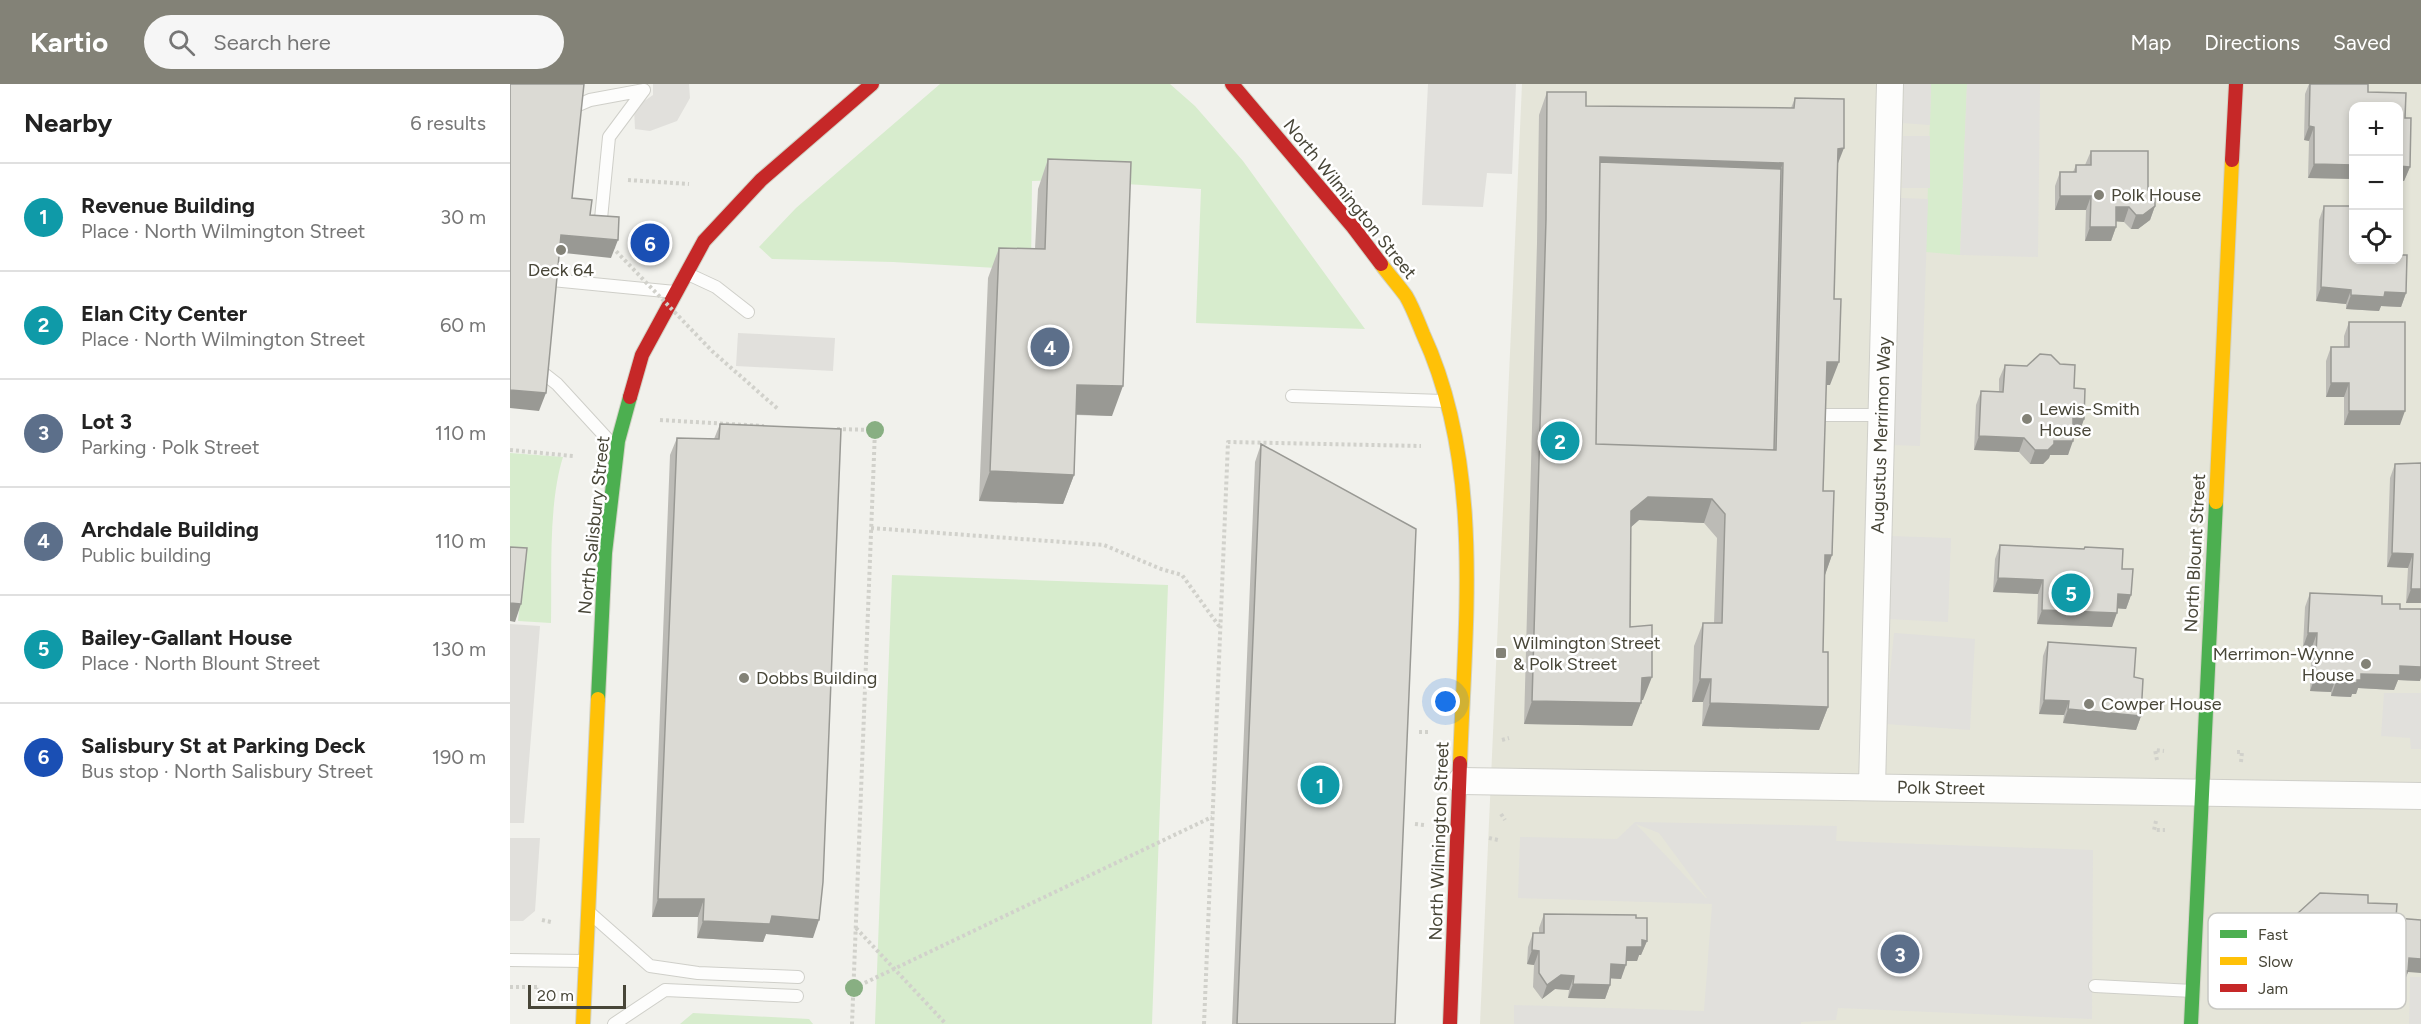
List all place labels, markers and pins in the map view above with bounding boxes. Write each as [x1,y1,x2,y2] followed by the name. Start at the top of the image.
[2111,184,2201,206] place label: Polk House
[2092,188,2106,202] marker: Polk House
[630,220,670,266] pin: 6
[554,243,568,257] marker: Deck 64
[528,259,594,281] place label: Deck 64
[1030,324,1070,370] pin: 4
[2039,398,2140,441] place label: Lewis-Smith House
[2020,412,2034,426] marker: Lewis-Smith House
[1540,418,1580,464] pin: 2
[2052,570,2090,616] pin: 5
[1513,632,1661,675] place label: Wilmington Street & Polk Street
[2213,643,2354,686] place label: Merrimon-Wynne House
[1494,646,1508,660] marker: Wilmington Street & Polk Street
[2359,657,2373,671] marker: Merrimon-Wynne House
[756,667,877,689] place label: Dobbs Building
[737,671,751,685] marker: Dobbs Building
[2101,693,2222,715] place label: Cowper House
[2082,697,2096,711] marker: Cowper House
[1300,762,1340,808] pin: 1
[1880,932,1920,976] pin: 3

